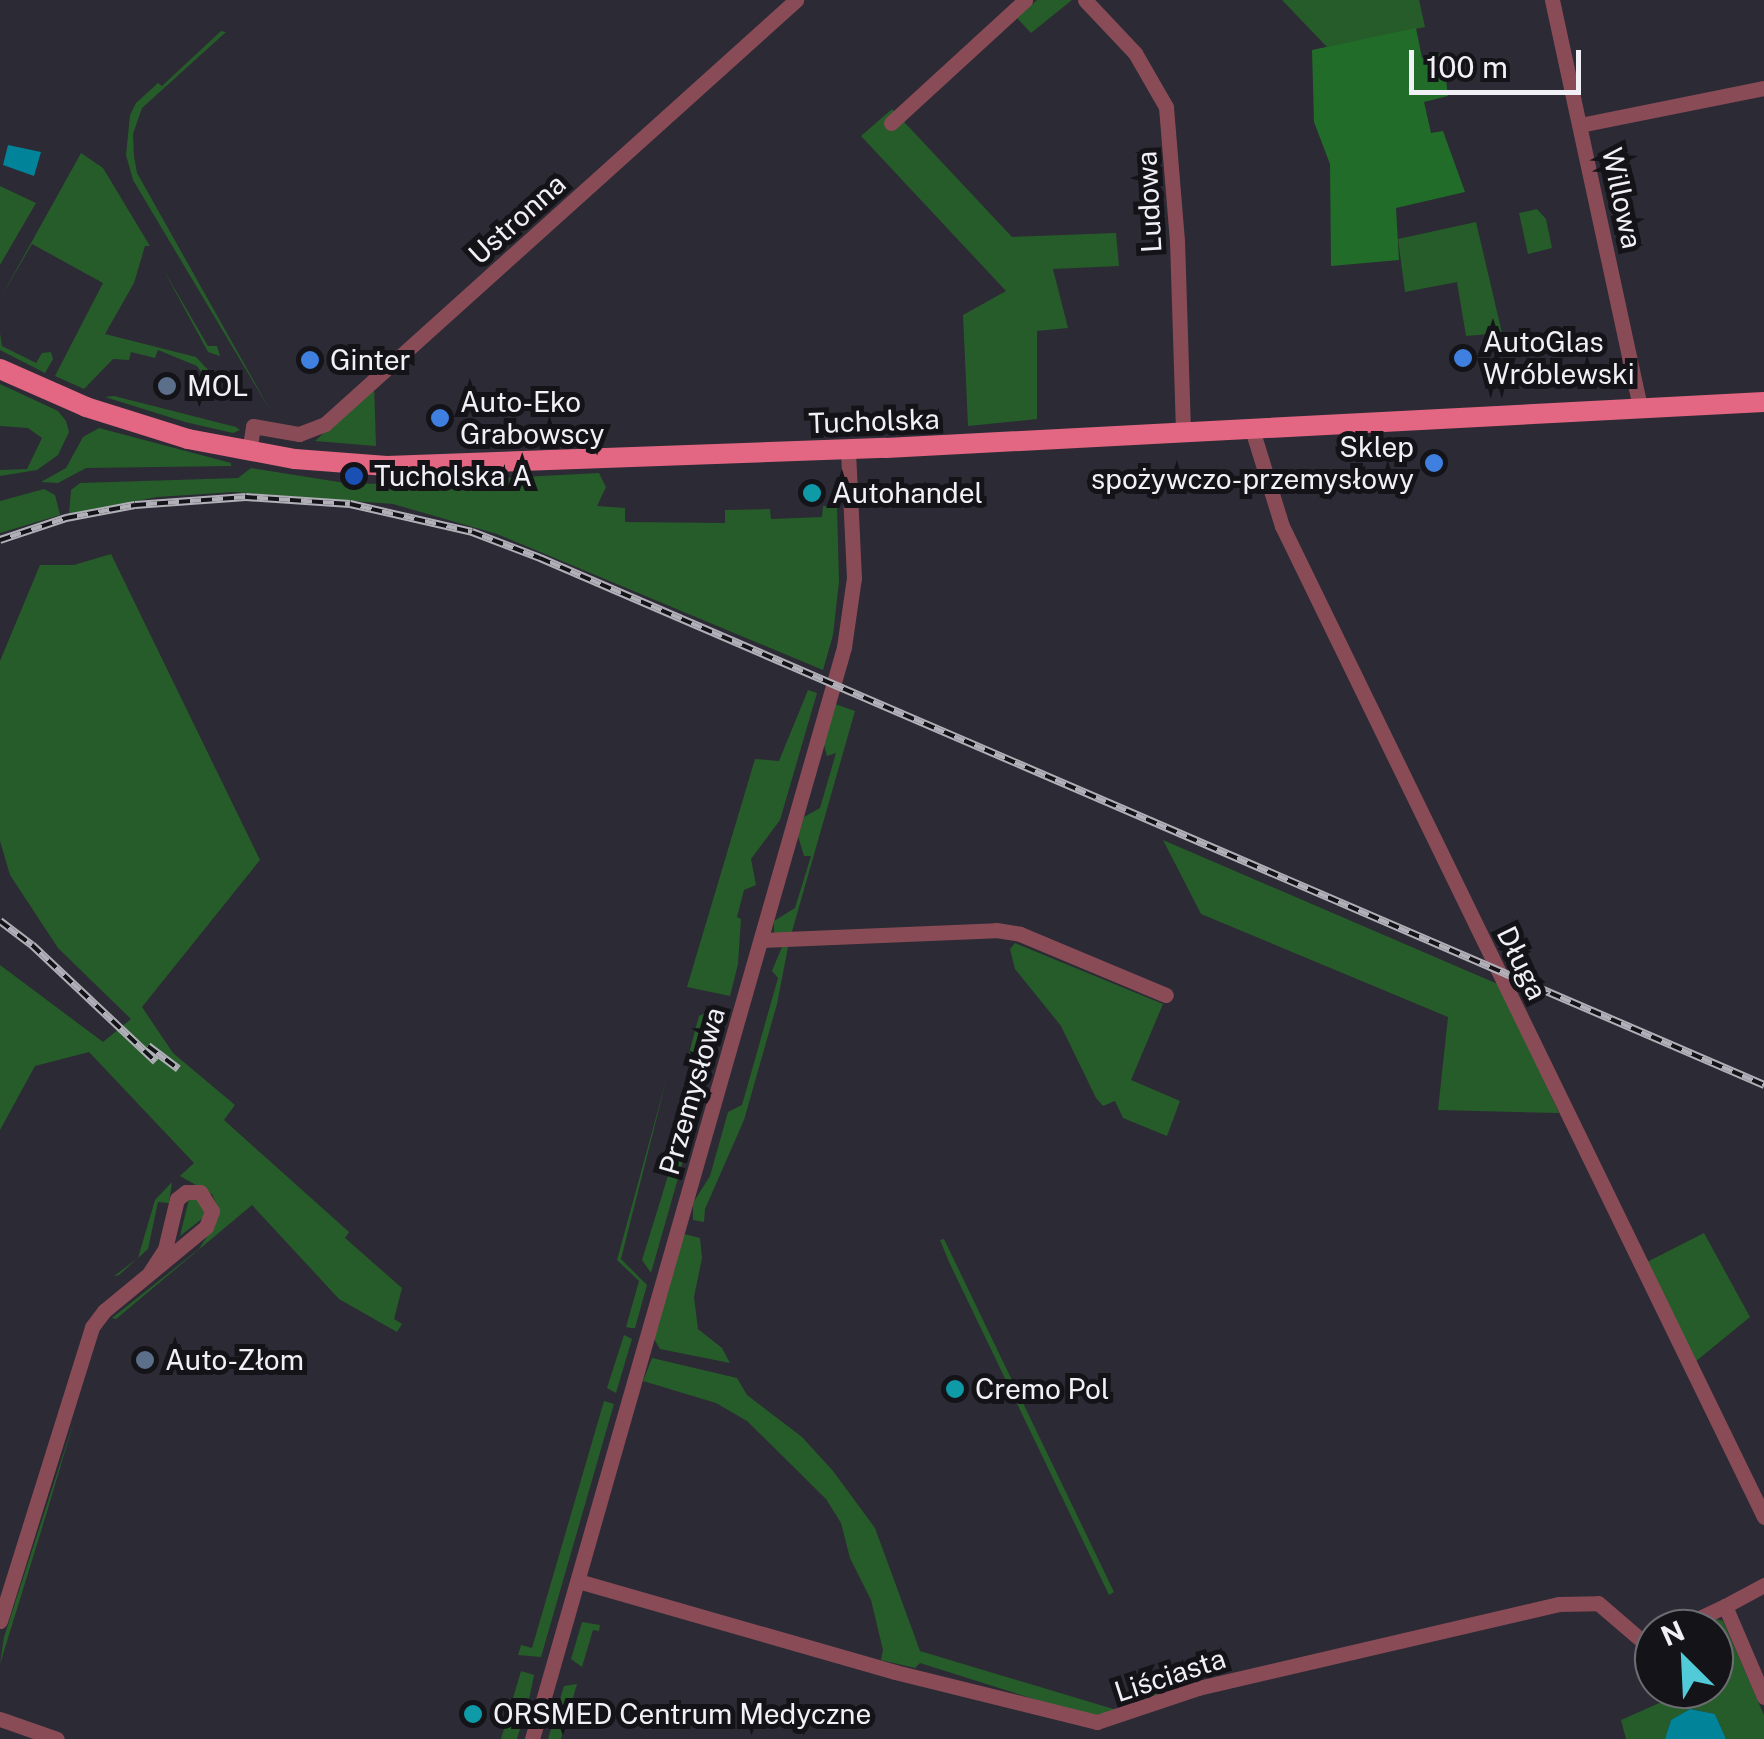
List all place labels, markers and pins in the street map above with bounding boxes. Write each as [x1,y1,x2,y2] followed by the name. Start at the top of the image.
[1483,325,1635,391] place label: AutoGlas Wróblewski
[330,343,411,377] place label: Ginter
[1452,347,1474,369] marker: AutoGlas Wróblewski
[299,349,321,371] marker: Ginter
[187,369,249,403] place label: MOL
[156,375,178,397] marker: MOL
[460,385,605,451] place label: Auto-Eko Grabowscy
[429,407,451,429] marker: Auto-Eko Grabowscy
[1091,430,1414,496] place label: Sklep spożywczo-przemysłowy
[1423,452,1445,474] marker: Sklep spożywczo-przemysłowy
[374,459,532,493] place label: Tucholska A
[343,465,365,487] marker: Tucholska A
[832,476,983,510] place label: Autohandel
[801,482,823,504] marker: Autohandel
[165,1343,304,1377] place label: Auto-Złom
[134,1349,156,1371] marker: Auto-Złom
[975,1372,1110,1406] place label: Cremo Pol
[944,1378,966,1400] marker: Cremo Pol
[493,1697,871,1731] place label: ORSMED Centrum Medyczne
[462,1703,484,1725] marker: ORSMED Centrum Medyczne

